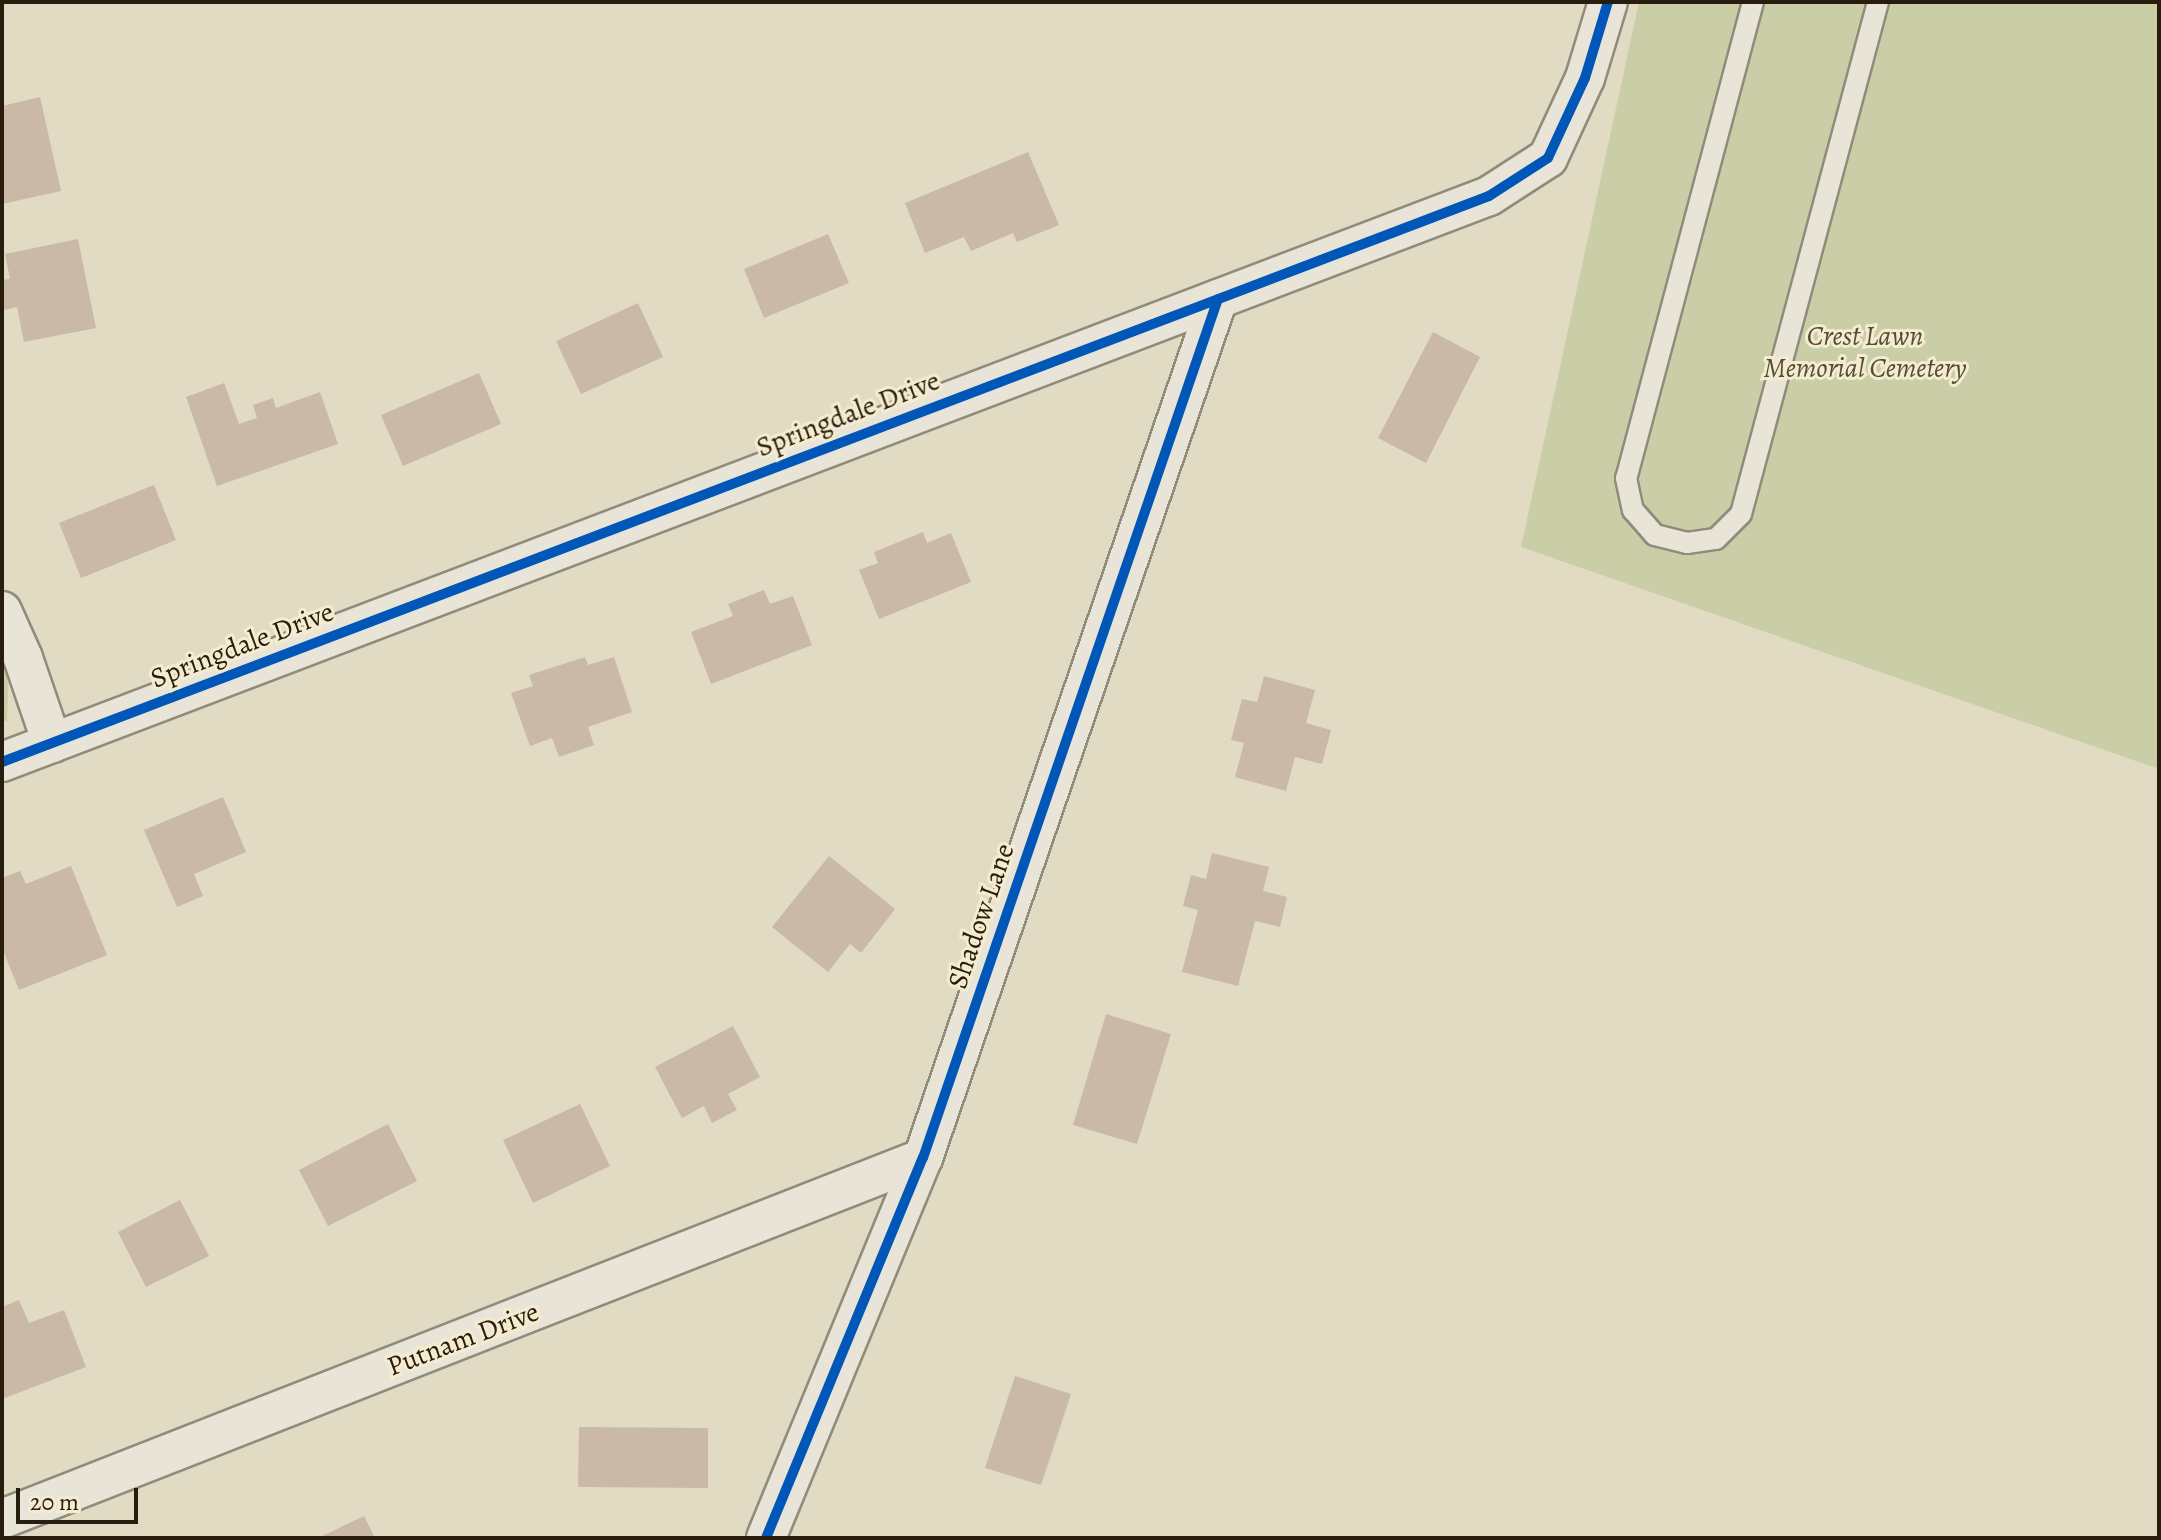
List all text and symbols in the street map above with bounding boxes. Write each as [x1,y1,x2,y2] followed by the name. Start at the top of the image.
[1763,319,1967,385] park label: Crest Lawn Memorial Cemetery
[752,364,944,464] street label: Springdale Drive
[146,595,338,695] street label: Springdale Drive
[940,839,1022,993] street label: Shadow Lane
[382,1295,544,1383] street label: Putnam Drive
[20,1472,142,1522] scale bar
[30,1486,79,1518] text: 20 m

